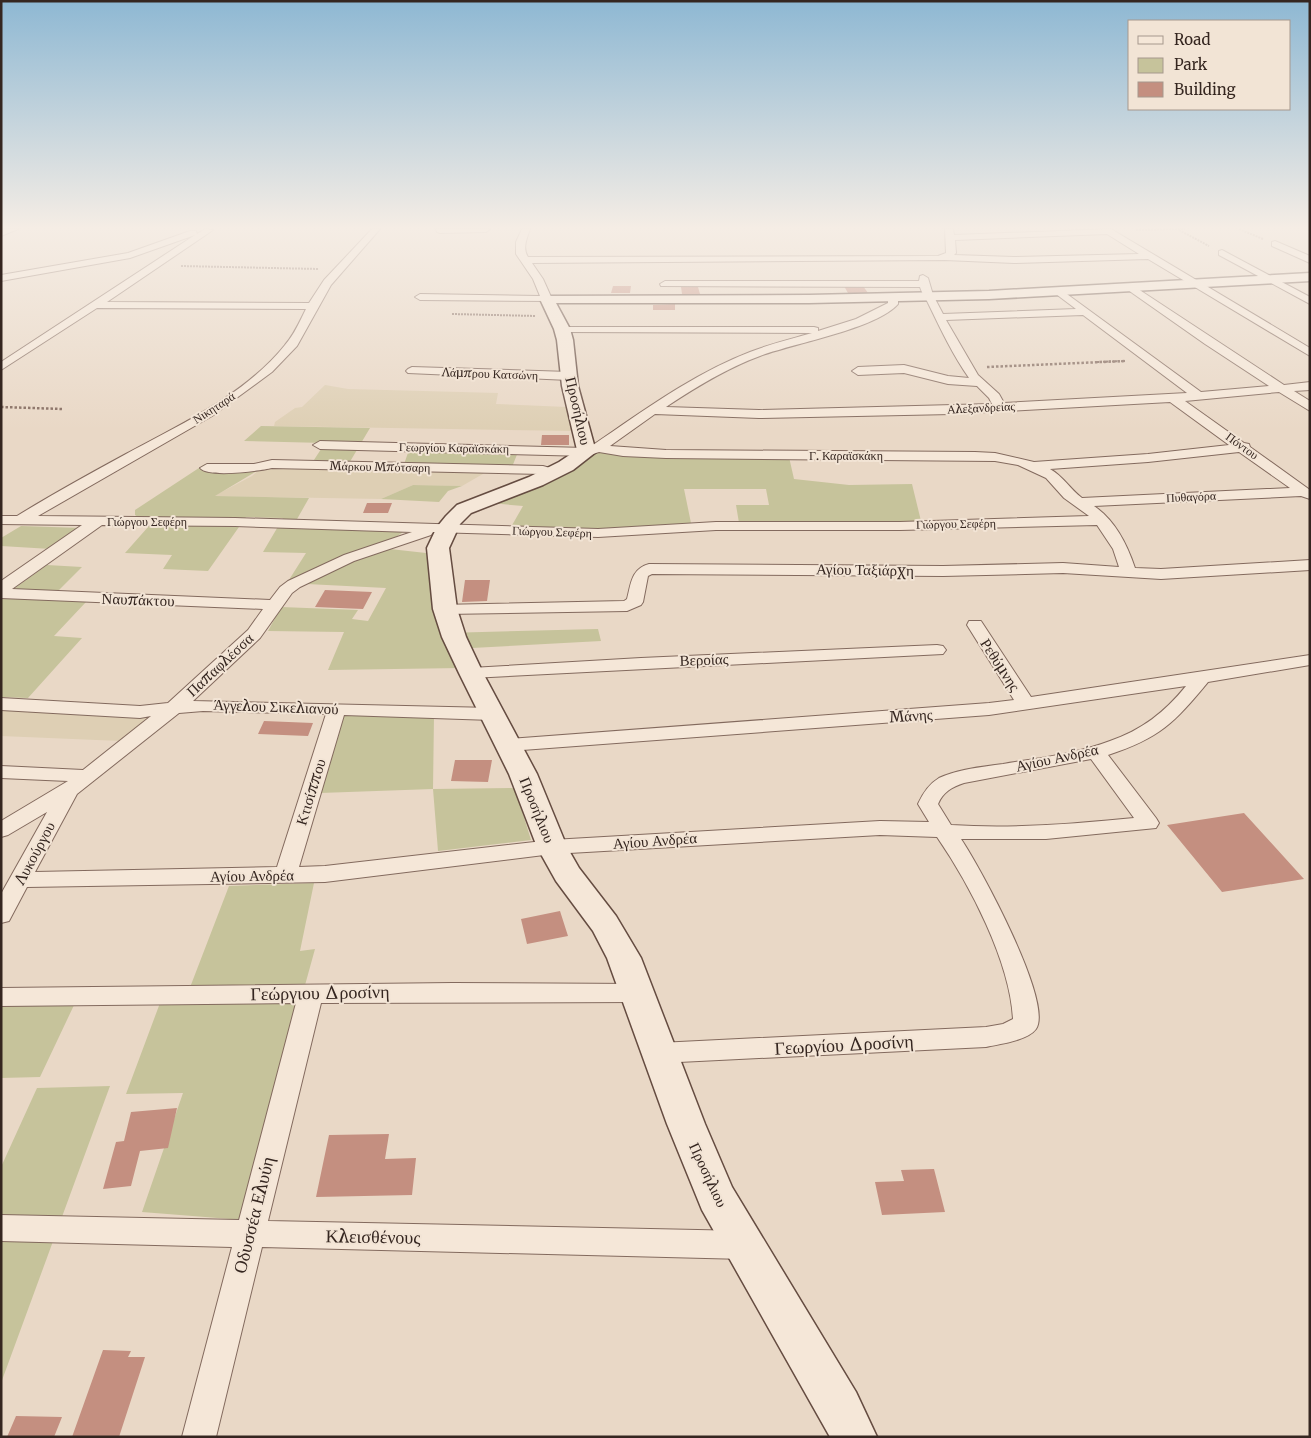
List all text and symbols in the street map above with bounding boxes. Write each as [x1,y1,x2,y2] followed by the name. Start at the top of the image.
[1128,20,1291,110] legend
[1174,30,1210,49] text: Road
[1174,55,1208,74] text: Park
[1174,80,1236,99] text: Building
[441,364,538,383] street label: Λάμπρου Κατσώνη
[561,375,596,447] street label: Προσήλιου
[190,388,238,427] street label: Νικηταρά
[946,398,1016,417] street label: Αλεξανδρείας
[1223,429,1262,463] street label: Πόντου
[399,439,509,456] street label: Γεωργίου Καραϊσκάκη
[809,448,883,463] street label: Γ. Καραϊσκάκη
[329,458,431,475] street label: Μάρκου Μπότσαρη
[1165,488,1217,505] street label: Πυθαγόρα
[107,514,187,529] street label: Γιώργου Σεφέρη
[916,515,996,532] street label: Γιώργου Σεφέρη
[512,523,592,540] street label: Γιώργου Σεφέρη
[816,559,914,580] street label: Αγίου Ταξιάρχη
[101,589,175,610] street label: Ναυπάκτου
[182,629,257,701] street label: Παπαφλέσσα
[976,635,1025,695] street label: Ρεθύμνης
[679,649,729,670] street label: Βεροίας
[213,695,339,718] street label: Άγγελου Σικελιανού
[889,705,933,726] street label: Μάνης
[1014,739,1100,776] street label: Αγίου Ανδρέα
[291,756,330,828] street label: Κτισίππου
[516,774,559,846] street label: Προσήλιου
[10,818,59,888] street label: Λυκούργου
[612,828,698,853] street label: Αγίου Ανδρέα
[210,865,294,886] street label: Αγίου Ανδρέα
[250,980,390,1005] street label: Γεώργιου Δροσίνη
[774,1029,914,1060] street label: Γεωργίου Δροσίνη
[685,1139,732,1210] street label: Προσήλιου
[228,1154,279,1276] street label: Οδυσσέα Ελυύη
[325,1224,421,1249] street label: Κλεισθένους

